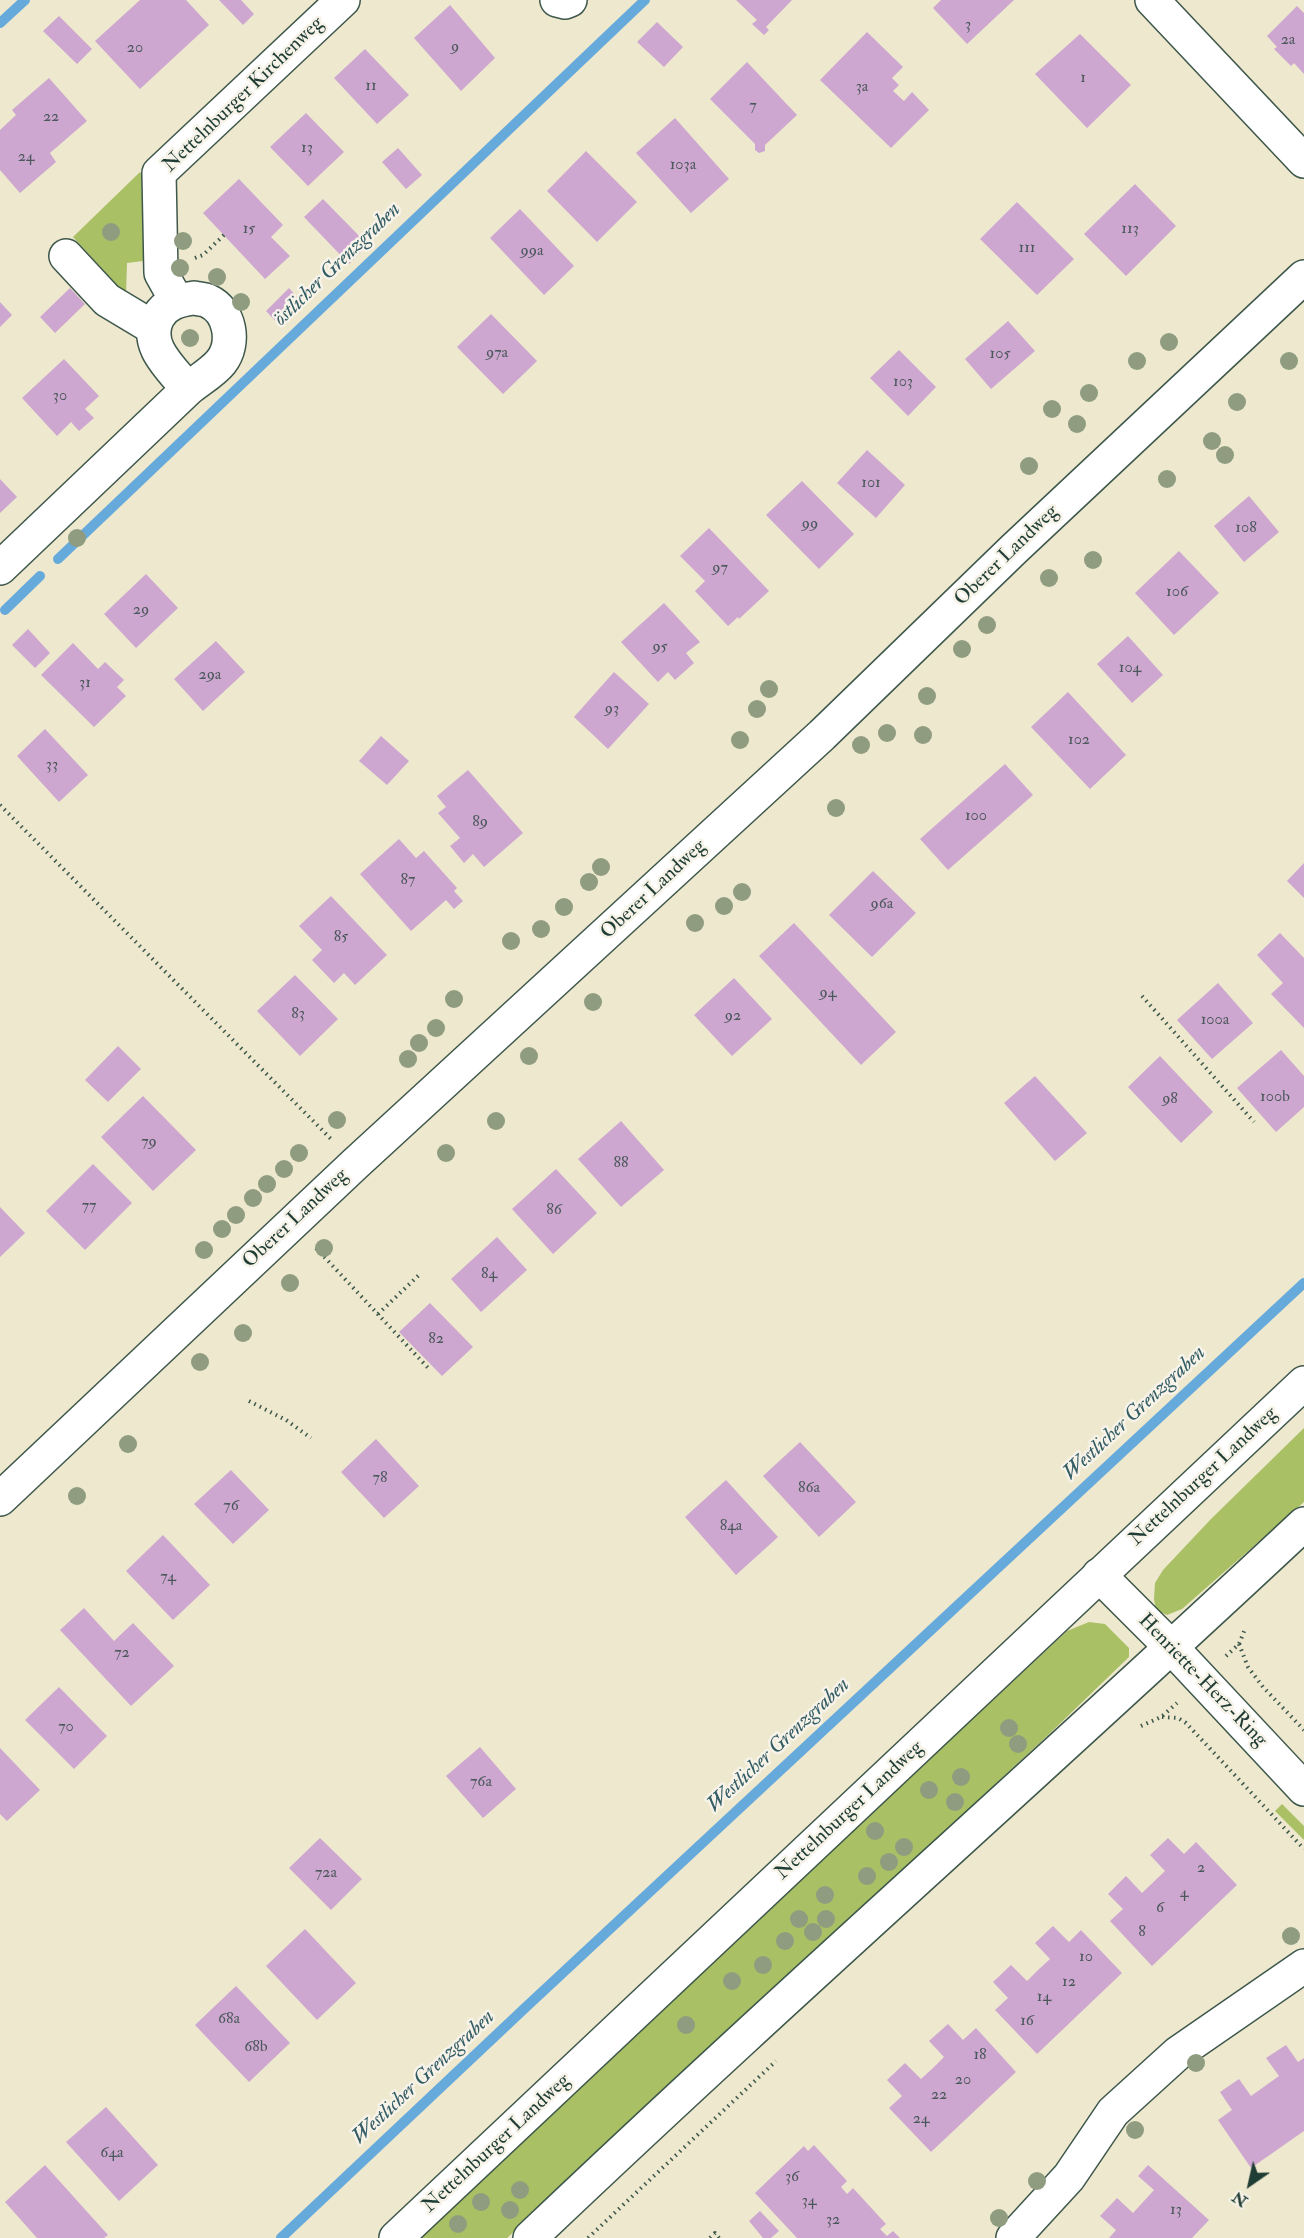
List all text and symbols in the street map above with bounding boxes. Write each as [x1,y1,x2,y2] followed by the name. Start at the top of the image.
[159,12,329,178] street label: Nettelnburger Kirchenweg
[965,16,971,36] house number: 3
[1281,31,1295,51] house number: 2a
[451,38,459,58] house number: 9
[127,39,143,59] house number: 20
[1080,69,1086,89] house number: 1
[365,77,377,97] house number: 11
[856,78,868,98] house number: 3a
[749,97,757,117] house number: 7
[43,108,59,128] house number: 22
[301,139,313,159] house number: 13
[18,148,34,168] house number: 24
[670,156,696,176] house number: 103a
[269,198,407,332] water label: östlicher Grenzgraben
[243,220,255,240] house number: 15
[1121,220,1139,240] house number: 113
[1018,239,1036,259] house number: 111
[521,242,543,262] house number: 99a
[486,344,508,364] house number: 97a
[990,345,1010,365] house number: 105
[893,373,913,393] house number: 103
[53,387,67,407] house number: 30
[861,474,881,494] house number: 101
[950,500,1064,612] street label: Oberer Landweg
[802,515,818,535] house number: 99
[1235,519,1257,539] house number: 108
[712,559,728,579] house number: 97
[1166,583,1188,603] house number: 106
[133,601,149,621] house number: 29
[652,638,668,658] house number: 95
[1119,659,1141,679] house number: 104
[199,666,221,686] house number: 29a
[79,674,91,694] house number: 31
[605,700,619,720] house number: 93
[1068,731,1090,751] house number: 102
[46,756,58,776] house number: 33
[965,807,987,827] house number: 100
[472,813,488,833] house number: 89
[596,835,712,945] street label: Oberer Landweg
[401,871,415,891] house number: 87
[871,895,893,915] house number: 96a
[334,928,348,948] house number: 85
[820,984,836,1004] house number: 94
[291,1005,305,1025] house number: 83
[725,1007,741,1027] house number: 92
[1201,1011,1229,1031] house number: 100a
[1260,1088,1290,1108] house number: 100b
[1162,1090,1178,1110] house number: 98
[141,1133,157,1153] house number: 79
[613,1154,629,1174] house number: 88
[238,1164,354,1274] street label: Oberer Landweg
[82,1197,96,1217] house number: 77
[546,1201,562,1221] house number: 86
[481,1265,497,1285] house number: 84
[428,1330,444,1350] house number: 82
[1058,1341,1212,1487] water label: Westlicher Grenzgraben
[1125,1402,1283,1552] street label: Nettelnburger Landweg
[373,1469,387,1489] house number: 78
[798,1479,820,1499] house number: 86a
[223,1497,239,1517] house number: 76
[720,1517,742,1537] house number: 84a
[160,1568,176,1588] house number: 74
[1132,1610,1272,1752] street label: Henriette-Herz-Ring
[114,1644,130,1664] house number: 72
[702,1673,856,1819] water label: Westlicher Grenzgraben
[58,1718,74,1738] house number: 70
[771,1736,929,1886] street label: Nettelnburger Landweg
[470,1773,492,1793] house number: 76a
[1197,1859,1205,1879] house number: 2
[315,1864,337,1884] house number: 72a
[1180,1884,1188,1904] house number: 4
[1156,1899,1164,1919] house number: 6
[1138,1923,1146,1943] house number: 8
[1079,1948,1093,1968] house number: 10
[1062,1973,1076,1993] house number: 12
[1037,1988,1051,2008] house number: 14
[347,2005,501,2151] water label: Westlicher Grenzgraben
[218,2010,240,2030] house number: 68a
[1020,2012,1034,2032] house number: 16
[244,2038,268,2058] house number: 68b
[973,2046,987,2066] house number: 18
[418,2069,576,2219] street label: Nettelnburger Landweg
[955,2071,971,2091] house number: 20
[931,2086,947,2106] house number: 22
[913,2110,929,2130] house number: 24
[100,2144,124,2164] house number: 64a
[1220,2154,1280,2214] north arrow
[785,2168,799,2188] house number: 36
[1228,2187,1251,2211] text: N
[802,2192,816,2212] house number: 34
[1170,2201,1182,2221] house number: 13
[826,2211,840,2231] house number: 32

